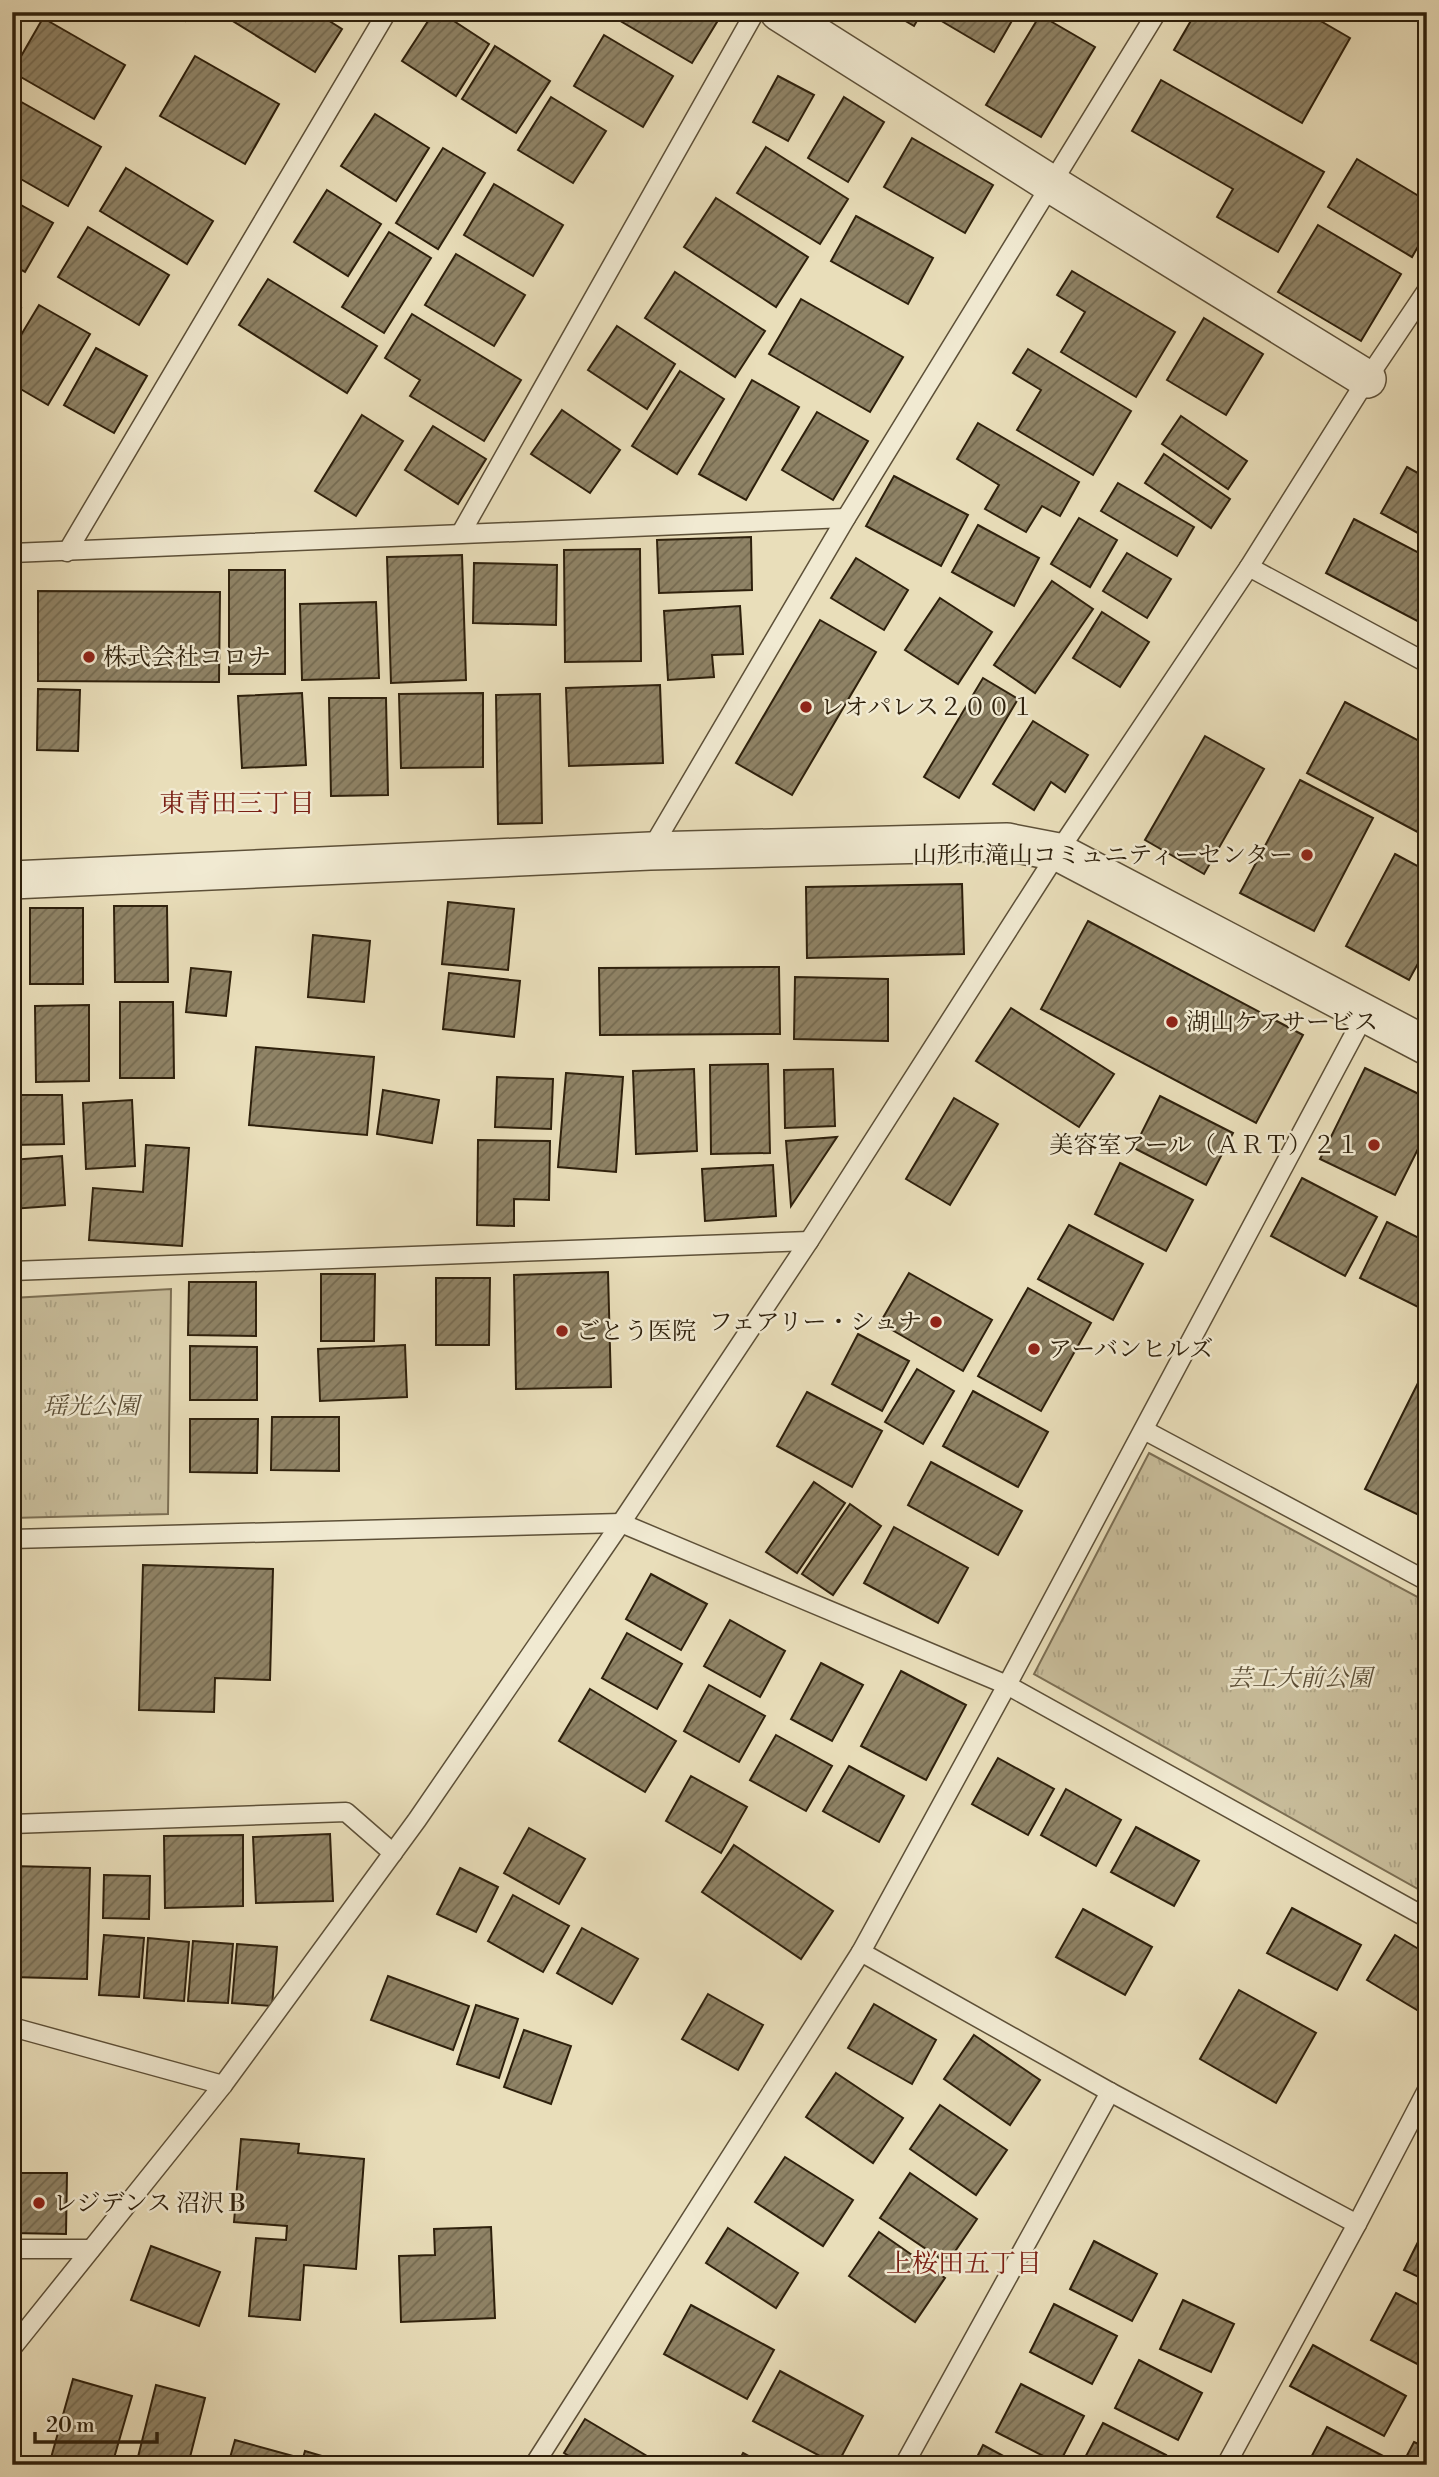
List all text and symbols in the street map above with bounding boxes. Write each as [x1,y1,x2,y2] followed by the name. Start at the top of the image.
[103,643,271,673] place label: 株式会社コロナ
[81,649,97,665] marker: 株式会社コロナ
[820,693,1035,723] place label: レオパレス２００１
[798,699,814,715] marker: レオパレス２００１
[159,788,315,820] district label: 東青田三丁目
[913,841,1293,871] place label: 山形市滝山コミュニティーセンター
[1299,847,1315,863] marker: 山形市滝山コミュニティーセンター
[1186,1008,1378,1038] place label: 湖山ケアサービス
[1164,1014,1180,1030] marker: 湖山ケアサービス
[1049,1131,1360,1161] place label: 美容室アール（ＡＲＴ）２１
[1366,1137,1382,1153] marker: 美容室アール（ＡＲＴ）２１
[709,1308,922,1338] place label: フェアリー・シュナ
[928,1314,944,1330] marker: フェアリー・シュナ
[576,1317,696,1347] place label: ごとう医院
[554,1323,570,1339] marker: ごとう医院
[1048,1335,1213,1365] place label: アーバンヒルズ
[1026,1341,1042,1357] marker: アーバンヒルズ
[43,1392,143,1422] park label: 瑶光公園
[1228,1664,1376,1694] park label: 芸工大前公園
[53,2189,246,2219] place label: レジデンス 沼沢 B
[31,2195,47,2211] marker: レジデンス 沼沢 B
[886,2248,1042,2280] district label: 上桜田五丁目
[35,2400,158,2444] scale bar
[46,2413,95,2439] text: 20 m

